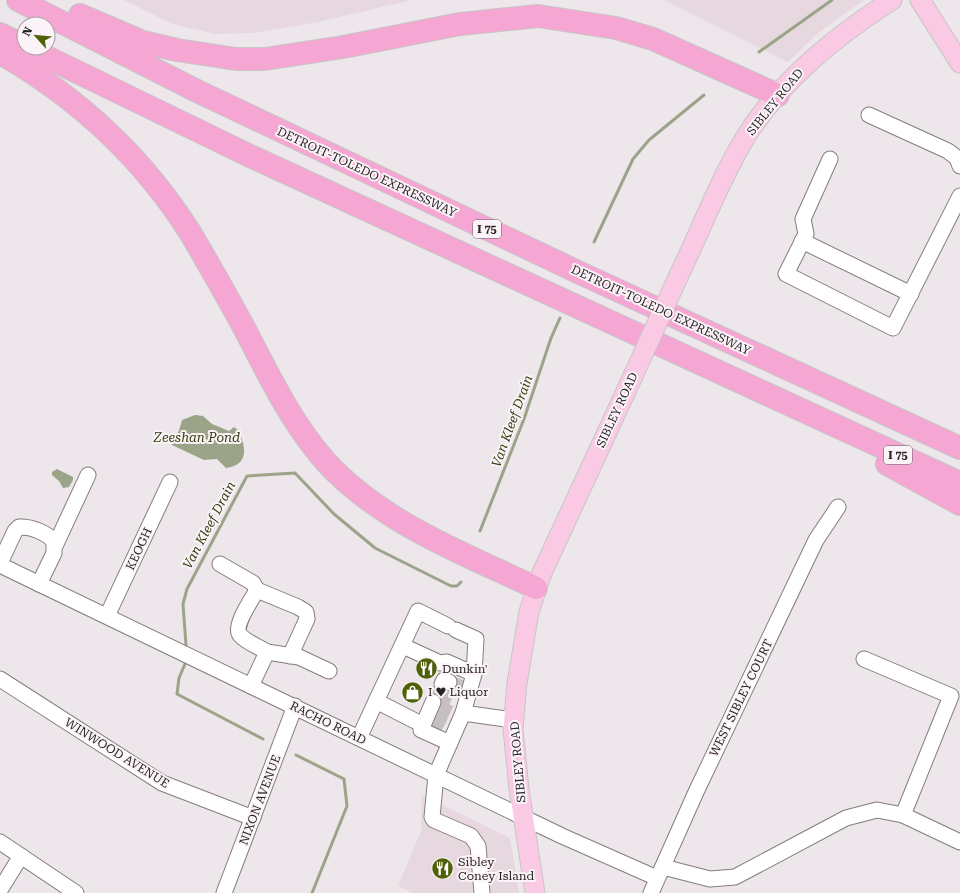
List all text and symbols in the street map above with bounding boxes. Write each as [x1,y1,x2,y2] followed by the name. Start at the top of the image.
[16,16,56,56] north arrow
[20,24,35,38] text: N
[744,66,806,138] street label: SIBLEY ROAD
[275,124,460,220] street label: DETROIT-TOLEDO EXPRESSWAY
[473,220,501,238] road number: I 75
[569,262,754,358] street label: DETROIT-TOLEDO EXPRESSWAY
[593,370,641,450] street label: SIBLEY ROAD
[488,373,536,469] water label: Van Kleef Drain
[153,430,240,445] water label: Zeeshan Pond
[884,446,912,464] road number: I 75
[180,479,238,571] water label: Van Kleef Drain
[123,526,155,572] street label: KEOGH
[707,637,775,759] street label: WEST SIBLEY COURT
[413,656,439,682] restaurant icon: Dunkin'
[442,662,488,676] place label: Dunkin'
[400,679,426,705] shop icon: I ♥ Liquor
[428,685,488,699] place label: I ♥ Liquor
[288,699,368,747] street label: RACHO ROAD
[62,715,172,791] street label: WINWOOD AVENUE
[507,721,529,803] street label: SIBLEY ROAD
[236,753,284,847] street label: NIXON AVENUE
[458,855,535,883] place label: Sibley Coney Island
[429,856,455,882] restaurant icon: Sibley Coney Island

